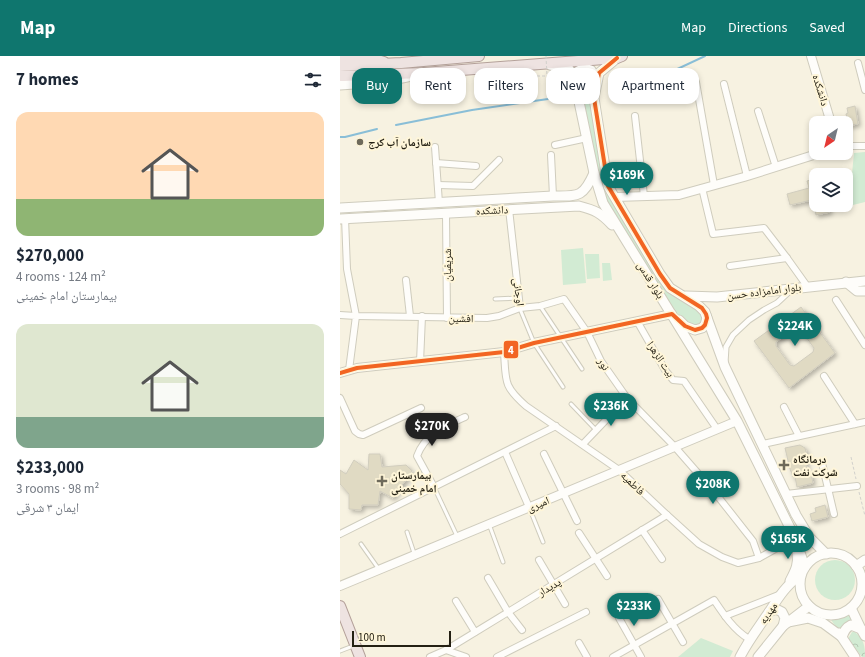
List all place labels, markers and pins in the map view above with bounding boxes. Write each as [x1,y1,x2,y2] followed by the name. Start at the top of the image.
[368,135,431,150] place label: سازمان آب کرج
[355,137,365,147] marker: سازمان آب کرج
[599,162,655,196] pin: $169K
[767,313,823,347] pin: $224K
[583,393,639,427] pin: $236K
[404,413,460,447] pin: $270K
[793,452,838,480] place label: درمانگاه شرکت نفت
[778,459,790,471] marker: درمانگاه شرکت نفت
[391,468,437,496] place label: بیمارستان امام خمینی
[685,471,741,505] pin: $208K
[376,475,388,487] marker: بیمارستان امام خمینی
[760,526,816,560] pin: $165K
[606,593,662,627] pin: $233K

